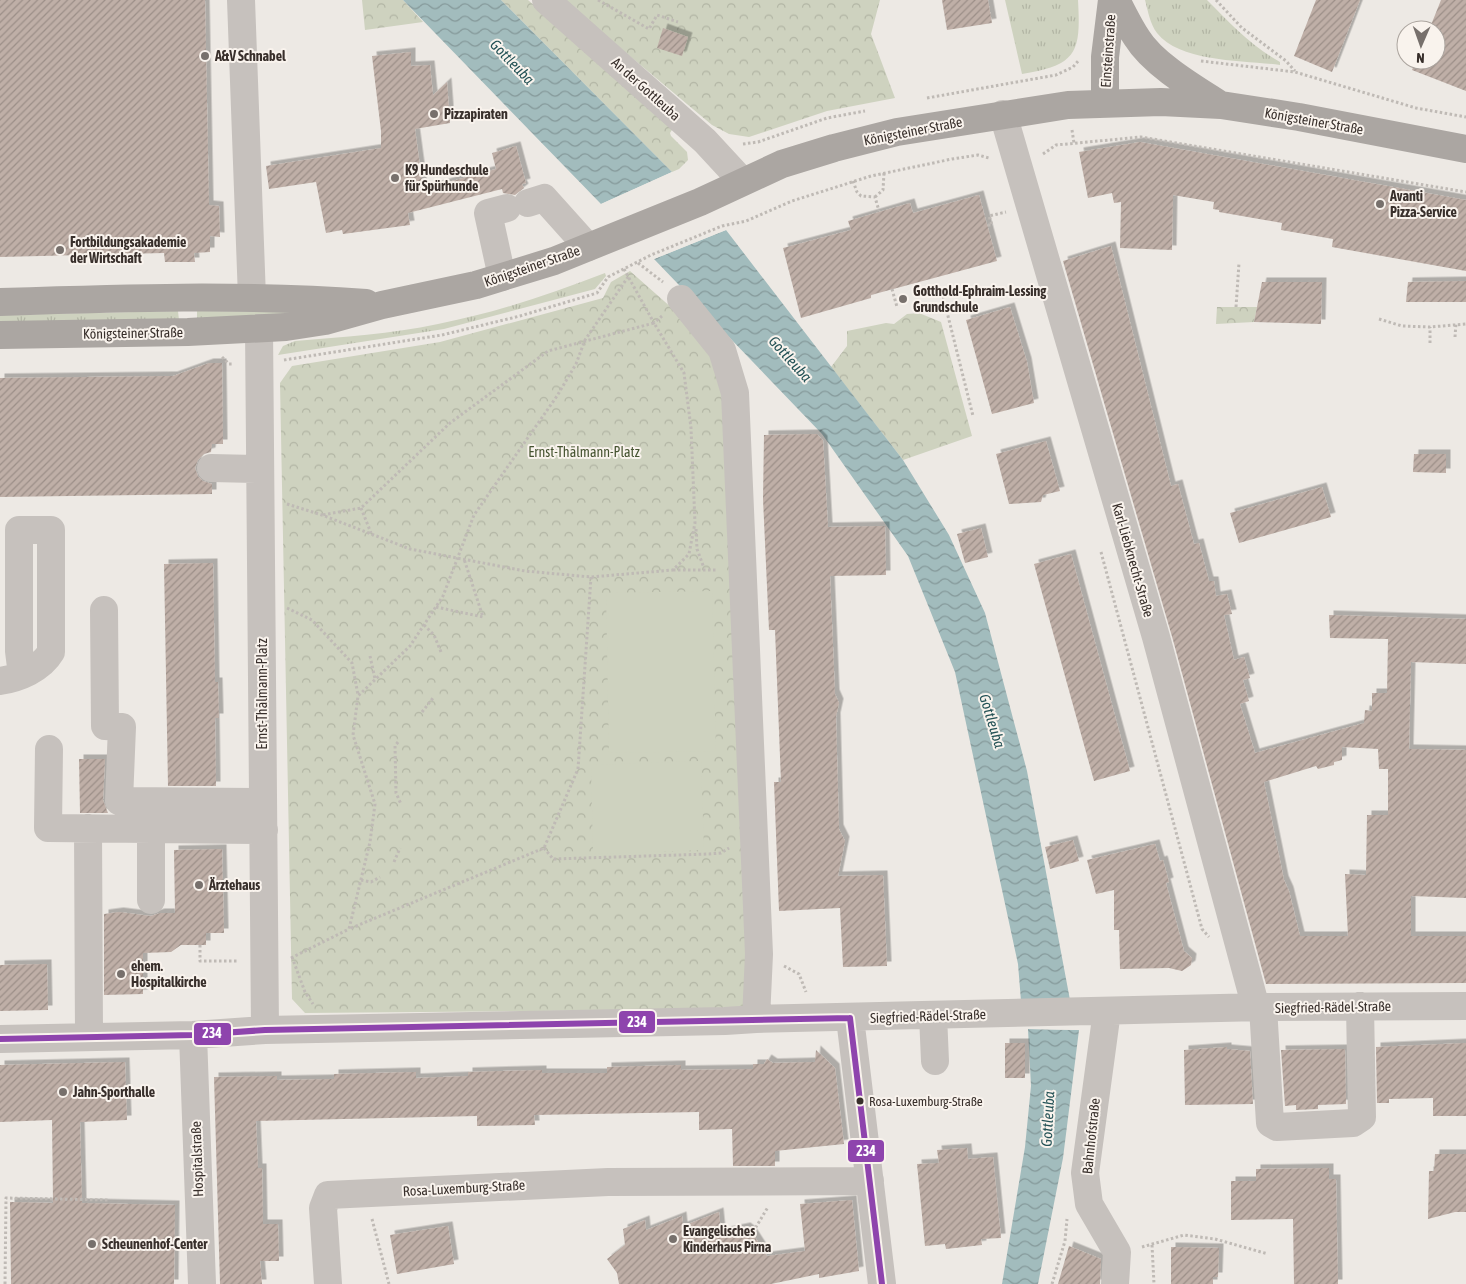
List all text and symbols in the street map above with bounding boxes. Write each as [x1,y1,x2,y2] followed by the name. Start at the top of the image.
[1097,14,1119,88] street label: Einsteinstraße
[1396,20,1446,70] north arrow
[487,36,538,88] water label: Gottleuba
[214,48,286,64] place label: A&V Schnabel
[199,50,211,62] marker: A&V Schnabel
[1416,50,1425,66] text: N
[609,54,683,124] street label: An der Gottleuba
[1263,104,1365,138] street label: Königsteiner Straße
[444,106,508,122] place label: Pizzapiraten
[428,108,440,120] marker: Pizzapiraten
[862,114,964,148] street label: Königsteiner Straße
[404,162,489,194] place label: K9 Hundeschule für Spürhunde
[389,172,401,184] marker: K9 Hundeschule für Spürhunde
[1389,188,1457,220] place label: Avanti Pizza-Service
[1374,198,1386,210] marker: Avanti Pizza-Service
[70,234,186,266] place label: Fortbildungsakademie der Wirtschaft
[482,242,582,290] street label: Königsteiner Straße
[54,244,66,256] marker: Fortbildungsakademie der Wirtschaft
[913,283,1047,315] place label: Gotthold-Ephraim-Lessing Grundschule
[897,293,909,305] marker: Gotthold-Ephraim-Lessing Grundschule
[83,324,183,342] street label: Königsteiner Straße
[765,332,815,385] water label: Gottleuba
[528,444,640,460] park label: Ernst-Thälmann-Platz
[1109,501,1157,619] street label: Karl-Liebknecht-Straße
[254,638,270,750] street label: Ernst-Thälmann-Platz
[976,692,1009,750] water label: Gottleuba
[208,877,260,893] place label: Ärztehaus
[193,879,205,891] marker: Ärztehaus
[131,958,207,990] place label: ehem. Hospitalkirche
[115,968,127,980] marker: ehem. Hospitalkirche
[1275,998,1391,1016] street label: Siegfried-Rädel-Straße
[870,1006,986,1026] street label: Siegfried-Rädel-Straße
[618,1010,656,1034] line badge: 234
[627,1014,647,1030] text: 234
[193,1022,232,1046] line badge: 234
[202,1025,222,1041] text: 234
[72,1084,155,1100] place label: Jahn-Sporthalle
[57,1086,69,1098] marker: Jahn-Sporthalle
[1038,1091,1057,1147] water label: Gottleuba
[869,1094,983,1109] place label: Rosa-Luxemburg-Straße
[855,1096,865,1106] marker: Rosa-Luxemburg-Straße
[1079,1097,1103,1175] street label: Bahnhofstraße
[188,1121,206,1197] street label: Hospitalstraße
[847,1139,885,1163] line badge: 234
[856,1143,876,1159] text: 234
[402,1177,526,1199] street label: Rosa-Luxemburg-Straße
[683,1223,772,1255] place label: Evangelisches Kinderhaus Pirna
[667,1233,679,1245] marker: Evangelisches Kinderhaus Pirna
[102,1236,208,1252] place label: Scheunenhof-Center
[86,1238,98,1250] marker: Scheunenhof-Center

